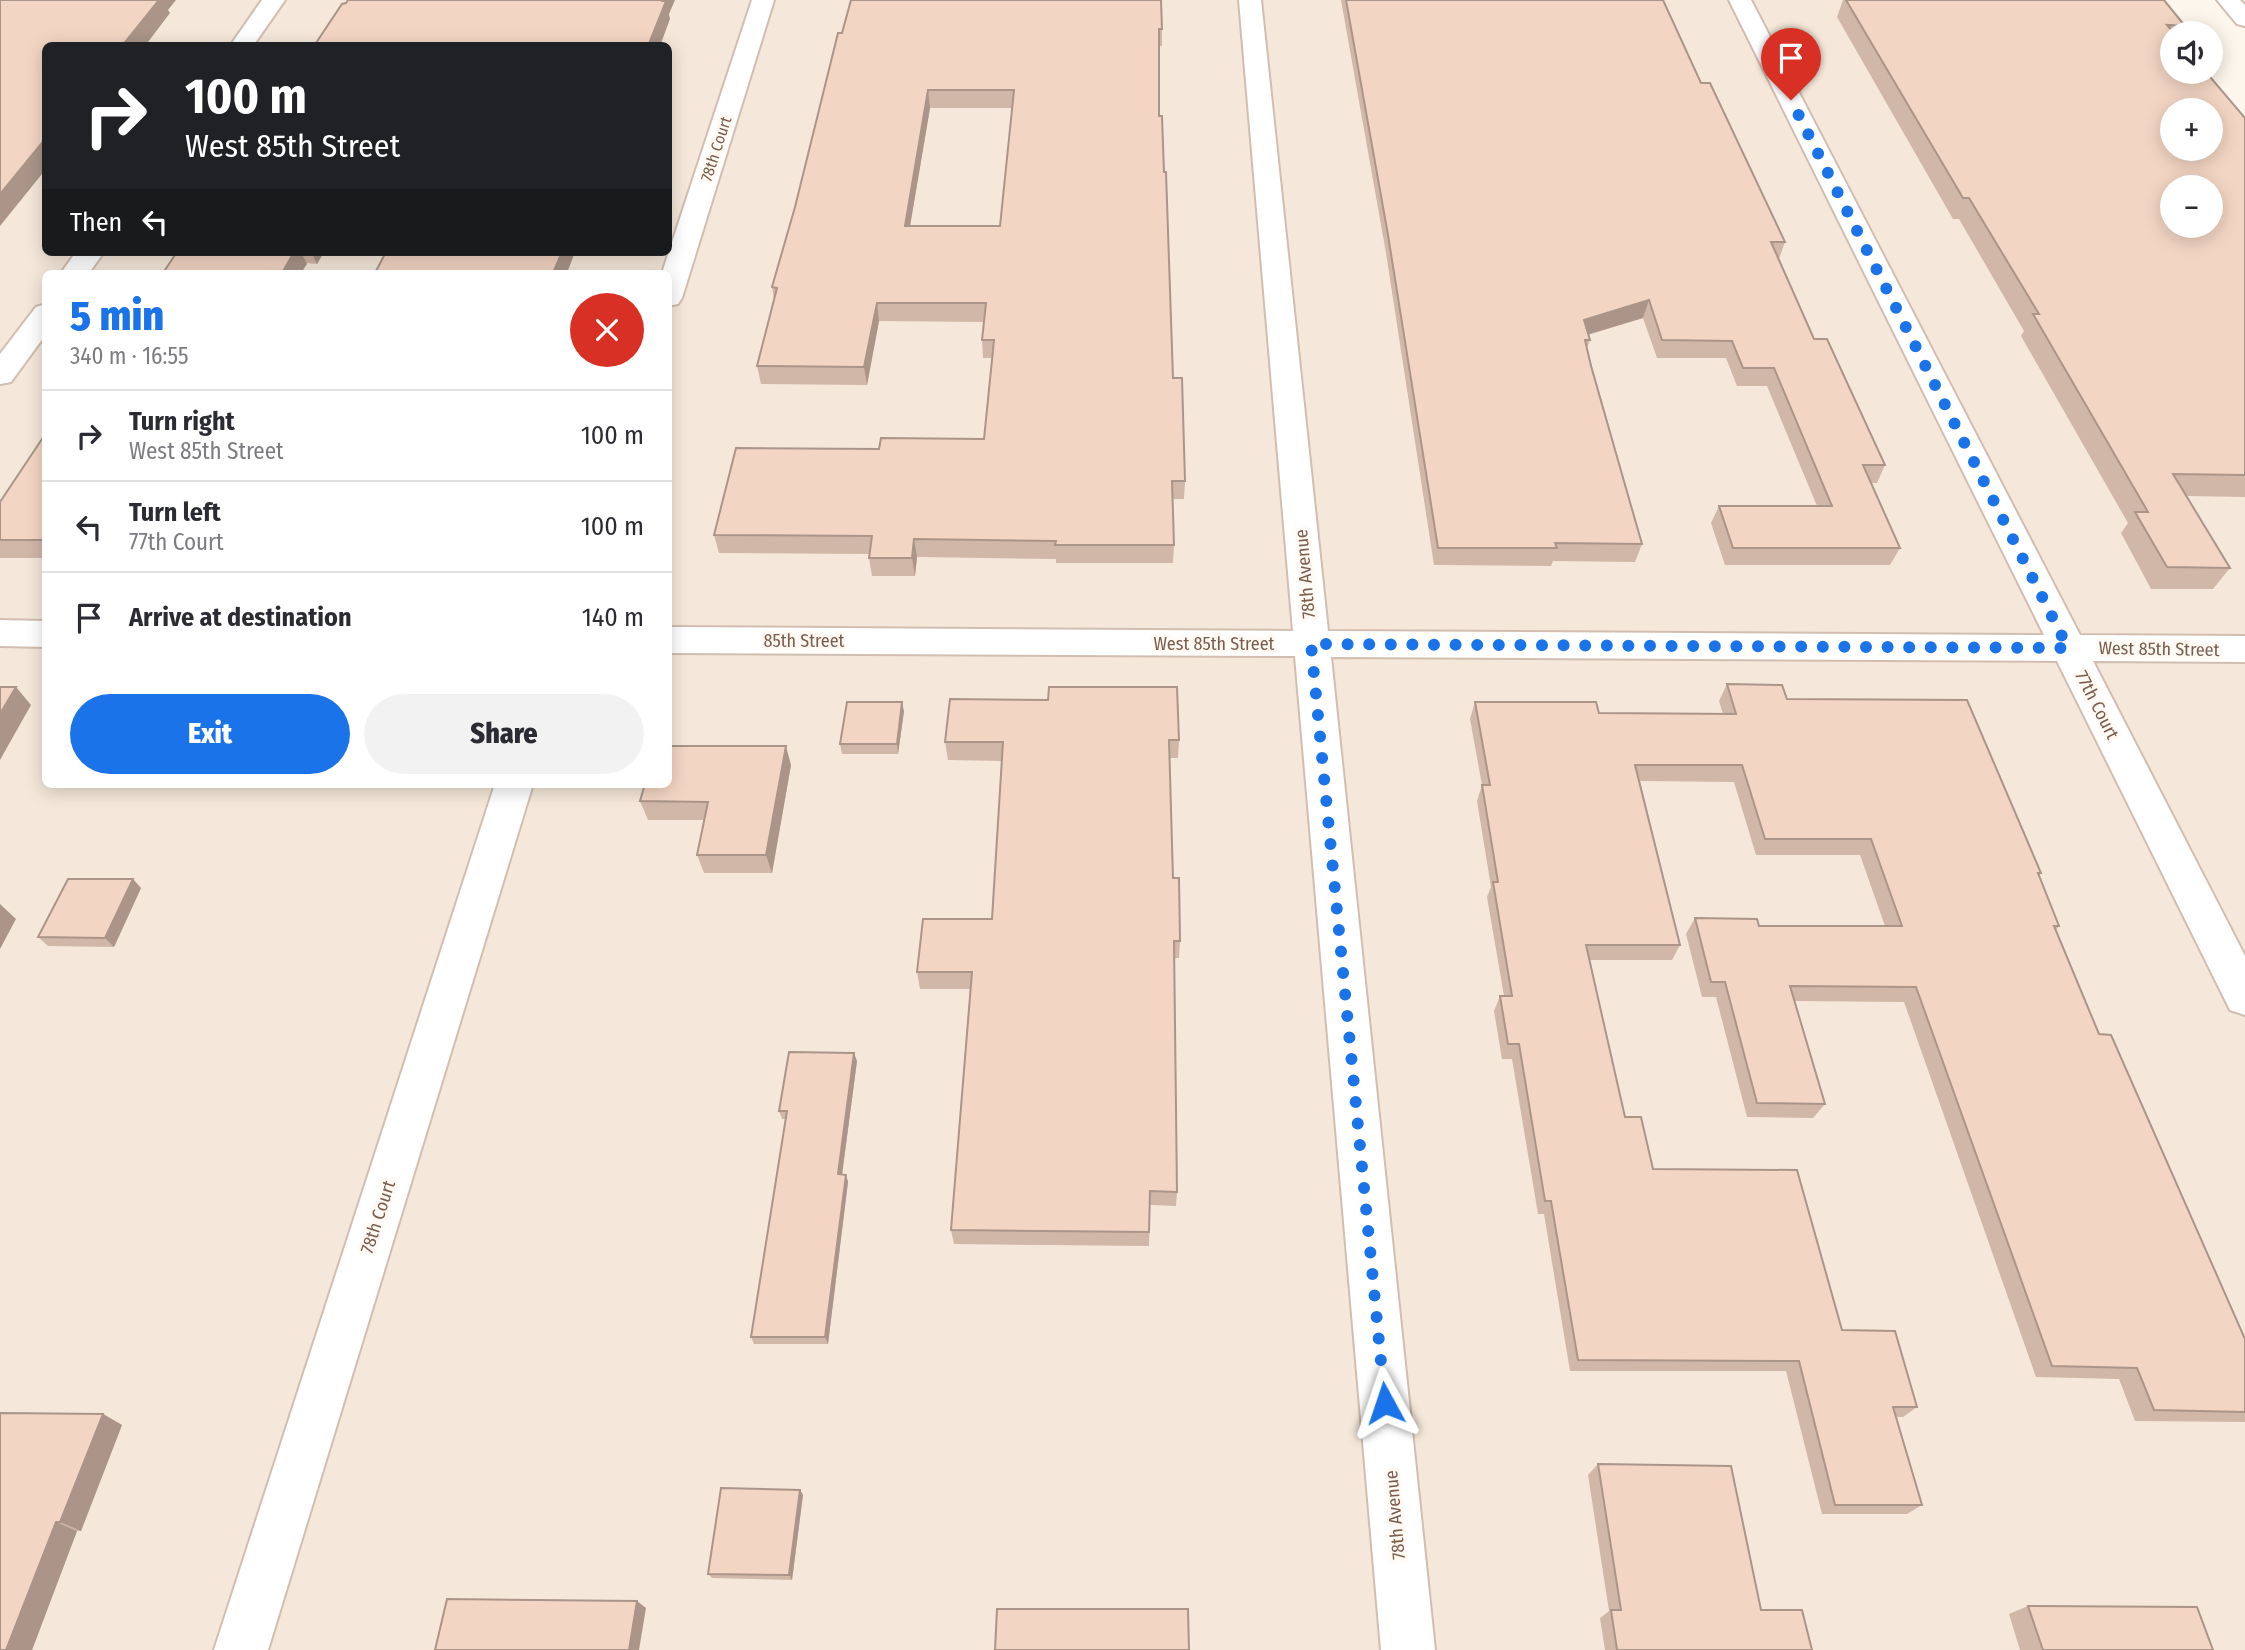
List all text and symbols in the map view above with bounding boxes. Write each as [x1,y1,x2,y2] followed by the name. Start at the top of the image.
[2160,21,2223,238] map controls
[2160,21,2223,84] button: sound
[1761,28,1821,100] pin
[1772,39,1810,77] icon: arrive
[185,67,307,126] text: 100 m
[70,70,161,161] icon: right
[2160,98,2223,161] button: +
[697,113,736,184] street label: 78th Court
[185,127,400,165] text: West 85th Street
[2160,175,2223,238] button: −
[136,203,174,241] icon: left
[70,207,122,238] text: Then
[70,291,164,341] text: 5 min
[570,293,644,367] button: close
[70,342,189,370] text: 340 m · 16:55
[129,406,235,437] text: Turn right
[70,417,108,455] icon: right
[581,420,644,451] text: 100 m
[129,437,284,465] text: West 85th Street
[129,497,221,528] text: Turn left
[70,508,108,546] icon: left
[581,511,644,542] text: 100 m
[129,528,224,556] text: 77th Court
[1290,528,1320,620] street label: 78th Avenue
[70,599,108,637] icon: arrive
[129,602,352,633] text: Arrive at destination
[582,602,644,633] text: 140 m
[764,630,845,652] street label: 85th Street
[1154,633,1275,655] street label: West 85th Street
[2098,637,2220,661] street label: West 85th Street
[2070,667,2124,743] street label: 77th Court
[70,694,350,774] button: Exit
[364,694,644,774] button: Share
[356,1178,400,1256] street label: 78th Court
[1348,1366,1422,1440] position arrow
[1380,1469,1410,1561] street label: 78th Avenue

